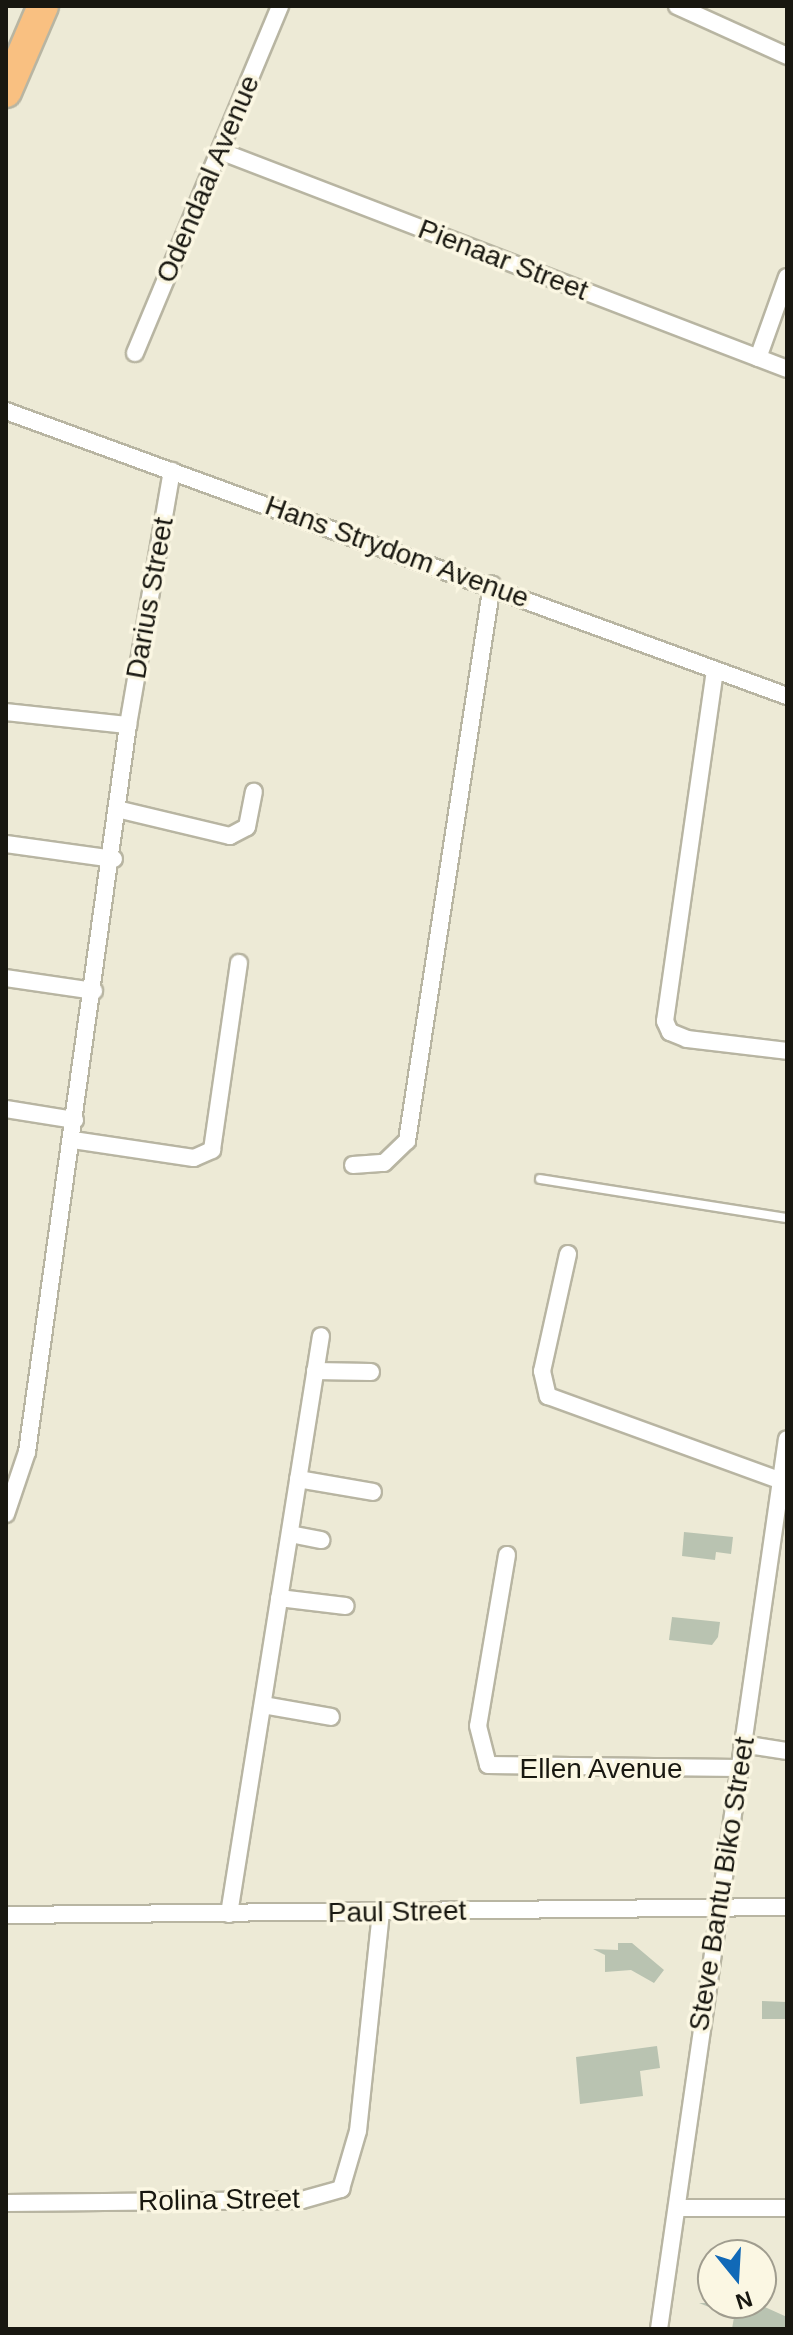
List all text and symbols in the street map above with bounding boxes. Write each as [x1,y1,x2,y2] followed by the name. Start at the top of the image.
[149,69,267,289] street label: Odendaal Avenue
[413,212,593,308] street label: Pienaar Street
[260,488,534,616] street label: Hans Strydom Avenue
[119,515,181,681] street label: Darius Street
[682,1735,762,2033] street label: Steve Bantu Biko Street
[519,1752,683,1786] street label: Ellen Avenue
[327,1894,467,1930] street label: Paul Street
[138,2182,300,2218] street label: Rolina Street
[697,2239,777,2319] north arrow
[733,2286,755,2315] text: N

